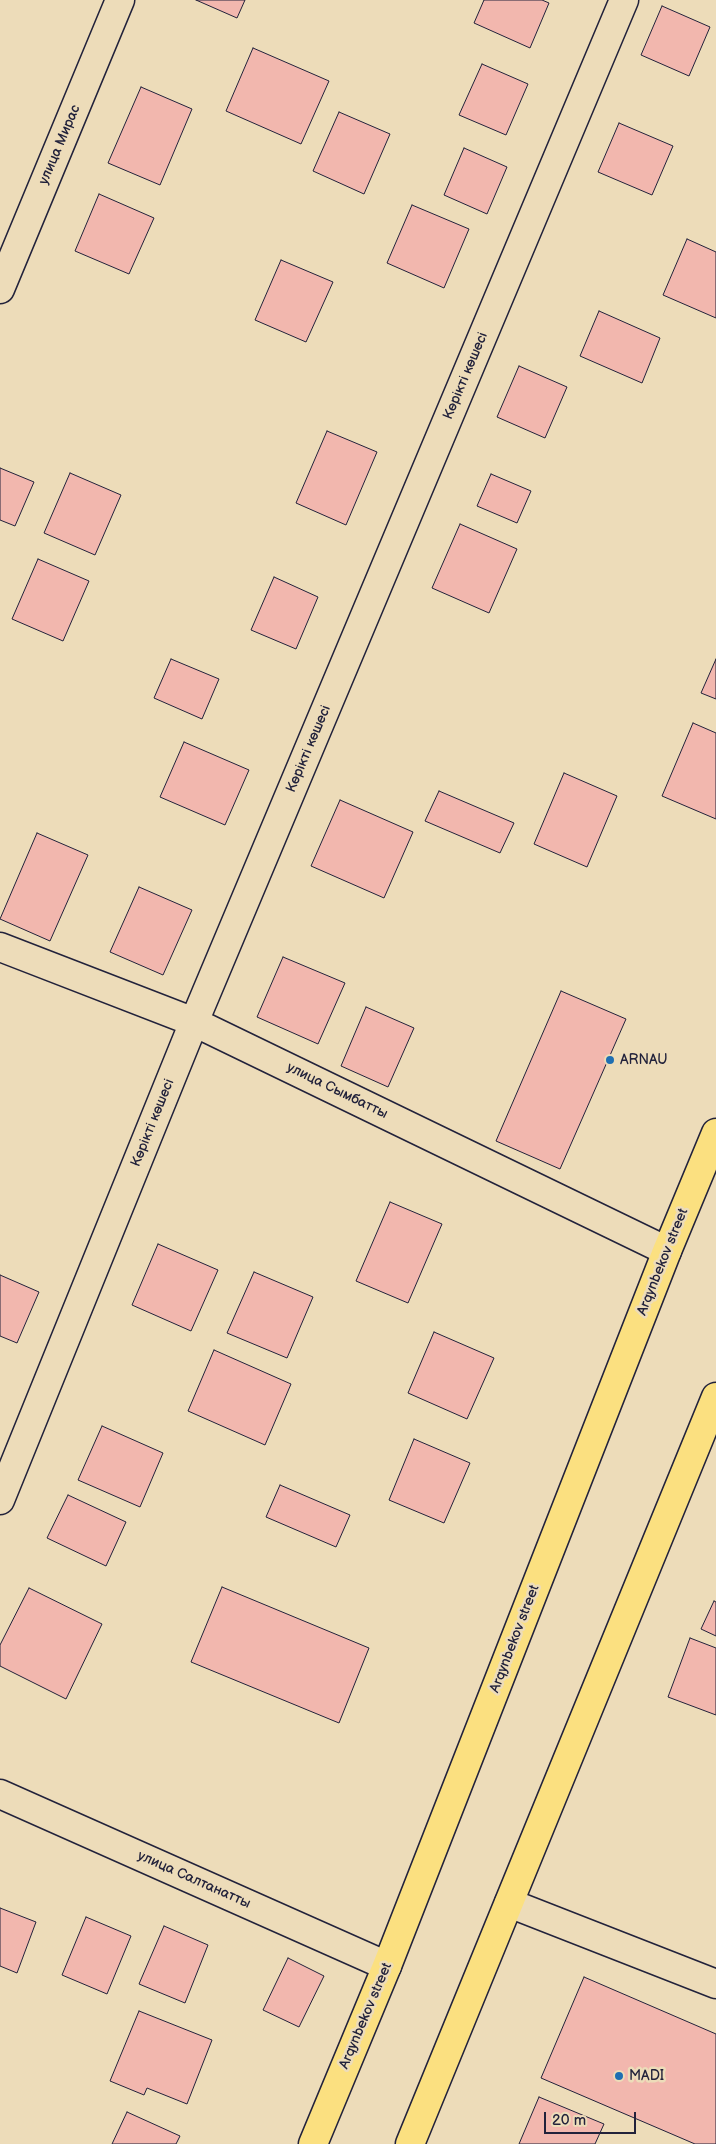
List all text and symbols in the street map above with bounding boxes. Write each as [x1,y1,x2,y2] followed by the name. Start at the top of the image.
[36,103,84,187] street label: улица Мирас
[440,330,492,422] street label: Көрікті көшесі
[283,703,335,795] street label: Көрікті көшесі
[620,1052,668,1068] place label: ARNAU
[604,1054,616,1066] marker: ARNAU
[284,1059,390,1123] street label: улица Сымбатты
[128,1077,178,1169] street label: Көрікті көшесі
[634,1206,692,1318] street label: Arqynbekov street
[487,1583,543,1695] street label: Arqynbekov street
[135,1848,253,1912] street label: улица Салтанатты
[336,1960,396,2072] street label: Arqynbekov street
[629,2068,664,2084] place label: MADI
[613,2070,625,2082] marker: MADI
[546,2102,638,2134] scale bar
[552,2111,586,2130] text: 20 m

